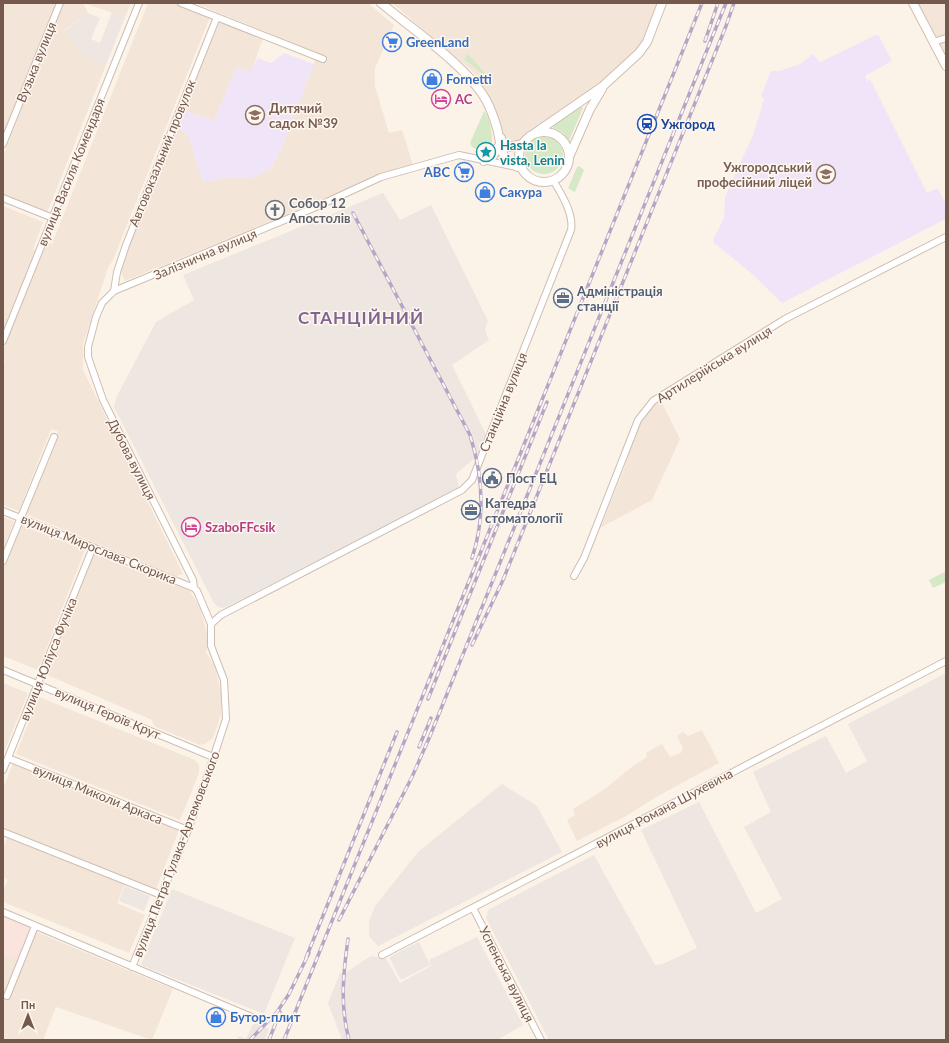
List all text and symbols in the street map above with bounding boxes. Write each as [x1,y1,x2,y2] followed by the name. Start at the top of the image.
[13,19,59,105] street label: Вузька вулиця
[381,31,403,53] supermarket icon: GreenLand
[406,34,469,50] place label: GreenLand
[421,68,443,90] shop icon: Fornetti
[446,71,492,87] place label: Fornetti
[125,77,199,229] street label: Автовокзальний провулок
[430,88,452,110] hotel icon: AC
[454,91,473,107] place label: AC
[34,96,108,248] street label: вулиця Василя Комендаря
[269,100,338,131] place label: Дитячий садок №39
[244,104,266,126] school or university icon: Дитячий садок №39
[636,113,658,135] station icon: Ужгород
[660,116,716,132] place label: Ужгород
[500,137,565,168] place label: Hasta la vista, Lenin
[475,141,497,163] place icon: Hasta la vista, Lenin
[697,159,812,190] place label: Ужгородський професійний ліцей
[453,161,475,183] supermarket icon: ABC
[815,163,837,185] school or university icon: Ужгородський професійний ліцей
[423,164,450,180] place label: ABC
[474,181,496,203] shop icon: Сакура
[499,184,542,200] place label: Сакура
[288,195,351,226] place label: Собор 12 Апостолів
[264,199,286,221] church icon: Собор 12 Апостолів
[151,225,259,283] street label: Залізнична вулиця
[576,283,663,314] place label: Адміністрація станції
[552,287,574,309] office icon: Адміністрація станції
[298,307,424,328] district label: СТАНЦІЙНИЙ
[653,322,775,406] street label: Артилерійська вулиця
[476,350,530,454] street label: Станційна вулиця
[105,416,159,502] street label: Дубова вулиця
[481,467,503,489] public building icon: Пост ЕЦ
[506,470,557,486] place label: Пост ЕЦ
[485,495,563,526] place label: Катедра стоматології
[460,499,482,521] office icon: Катедра стоматології
[19,510,179,588] street label: вулиця Мирослава Скорика
[180,516,202,538] hotel icon: SzaboFFcsik
[205,519,276,535] place label: SzaboFFcsik
[16,595,80,723] street label: вулиця Юліуса Фучіка
[53,684,164,743] street label: вулиця Героїв Крут
[129,749,223,959] street label: вулиця Петра Гулака-Артемовського
[31,761,165,827] street label: вулиця Миколи Аркаса
[593,765,735,851] street label: вулиця Романа Шухевича
[476,923,538,1025] street label: Успенська вулиця
[8,995,48,1035] north arrow
[21,998,35,1011] text: Пн
[205,1006,227,1028] shop icon: Бутор-плит
[230,1009,301,1025] place label: Бутор-плит

